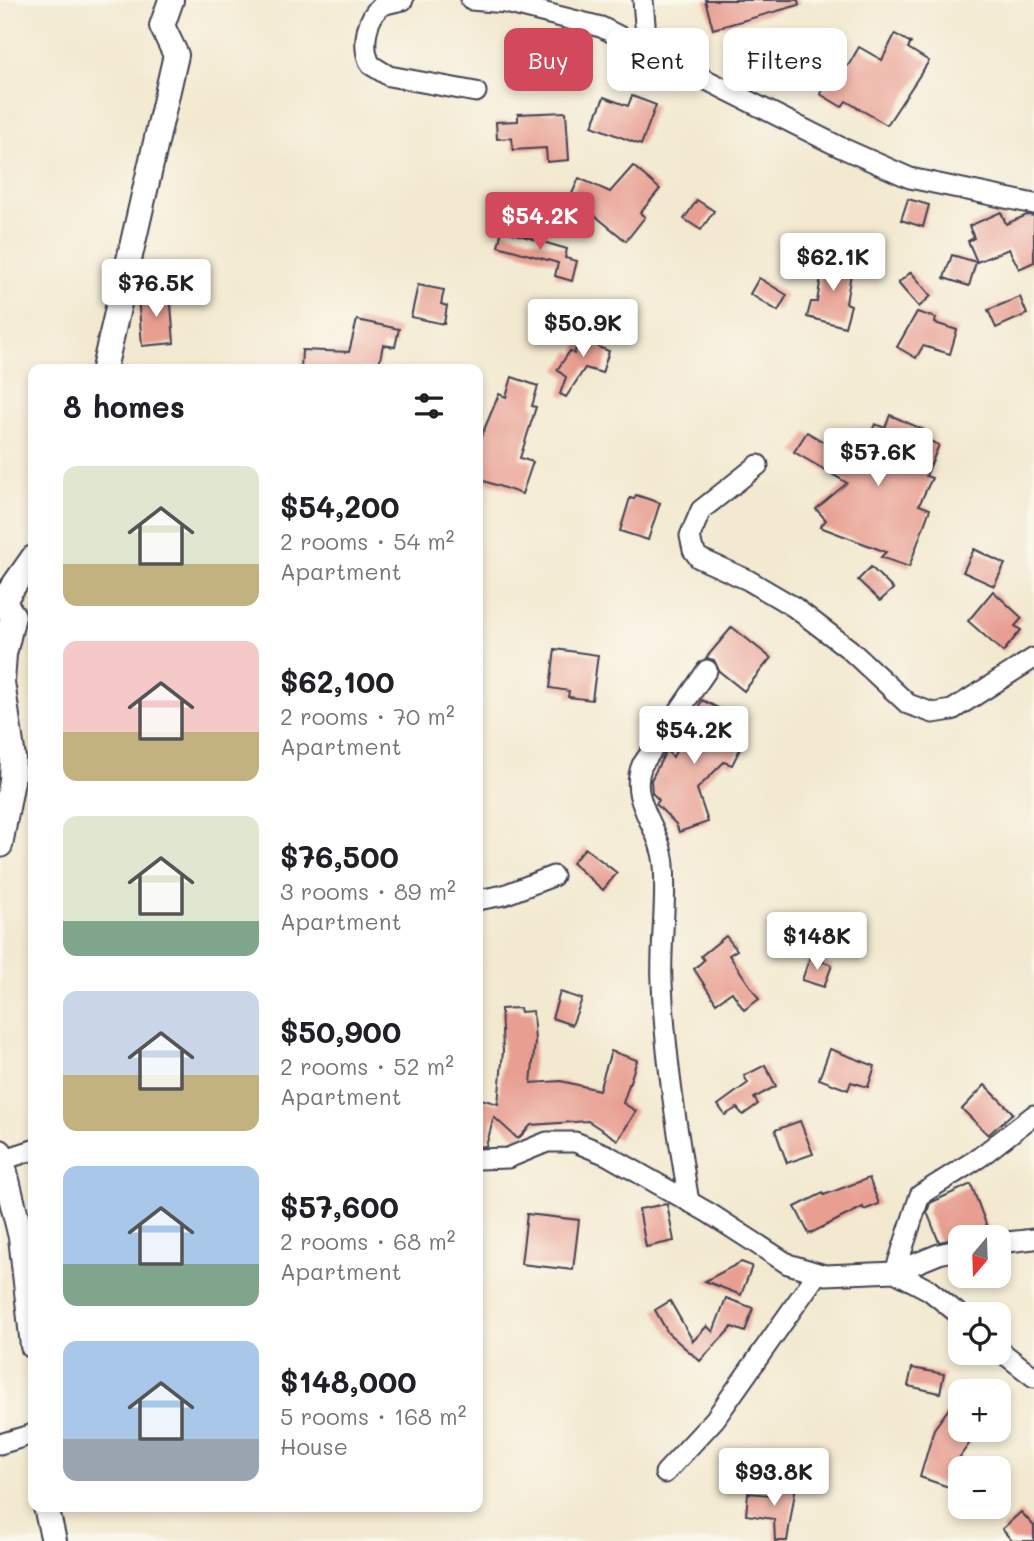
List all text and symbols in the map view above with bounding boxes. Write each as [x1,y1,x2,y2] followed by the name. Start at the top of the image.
[504,28,593,91] chip: Buy
[607,28,709,91] chip: Rent
[723,28,847,91] chip: Filters
[483,192,597,252] pin: $54.2K
[501,200,579,230] text: $54.2K
[776,233,890,293] pin: $62.1K
[796,241,870,271] text: $62.1K
[99,260,213,319] pin: $76.5K
[118,267,194,297] text: $76.5K
[526,300,640,359] pin: $50.9K
[544,307,622,337] text: $50.9K
[63,386,185,426] text: 8 homes
[410,387,448,425] icon: filters
[821,428,935,488] pin: $57.6K
[840,436,916,466] text: $57.6K
[280,486,400,526] text: $54,200
[119,494,203,578] icon: home
[280,526,455,556] text: 2 rooms · 54 m²
[280,556,402,586] text: Apartment
[280,661,395,701] text: $62,100
[119,669,203,753] icon: home
[280,701,455,731] text: 2 rooms · 70 m²
[637,706,751,766] pin: $54.2K
[655,714,733,744] text: $54.2K
[280,731,402,761] text: Apartment
[280,836,399,876] text: $76,500
[119,844,203,928] icon: home
[280,876,456,906] text: 3 rooms · 89 m²
[280,906,402,936] text: Apartment
[768,912,866,972] pin: $148K
[783,920,851,950] text: $148K
[280,1011,401,1051] text: $50,900
[119,1019,203,1103] icon: home
[280,1051,454,1081] text: 2 rooms · 52 m²
[280,1081,402,1111] text: Apartment
[280,1186,399,1226] text: $57,600
[119,1194,203,1278] icon: home
[948,1225,1012,1288] north arrow
[948,1225,1011,1519] map controls
[280,1226,455,1256] text: 2 rooms · 68 m²
[280,1256,402,1286] text: Apartment
[948,1302,1011,1365] button: locate
[280,1361,417,1401] text: $148,000
[119,1369,203,1453] icon: home
[948,1379,1011,1442] button: +
[280,1401,466,1431] text: 5 rooms · 168 m²
[280,1431,348,1461] text: House
[717,1448,831,1508] pin: $93.8K
[735,1456,813,1486] text: $93.8K
[948,1456,1011,1519] button: −

